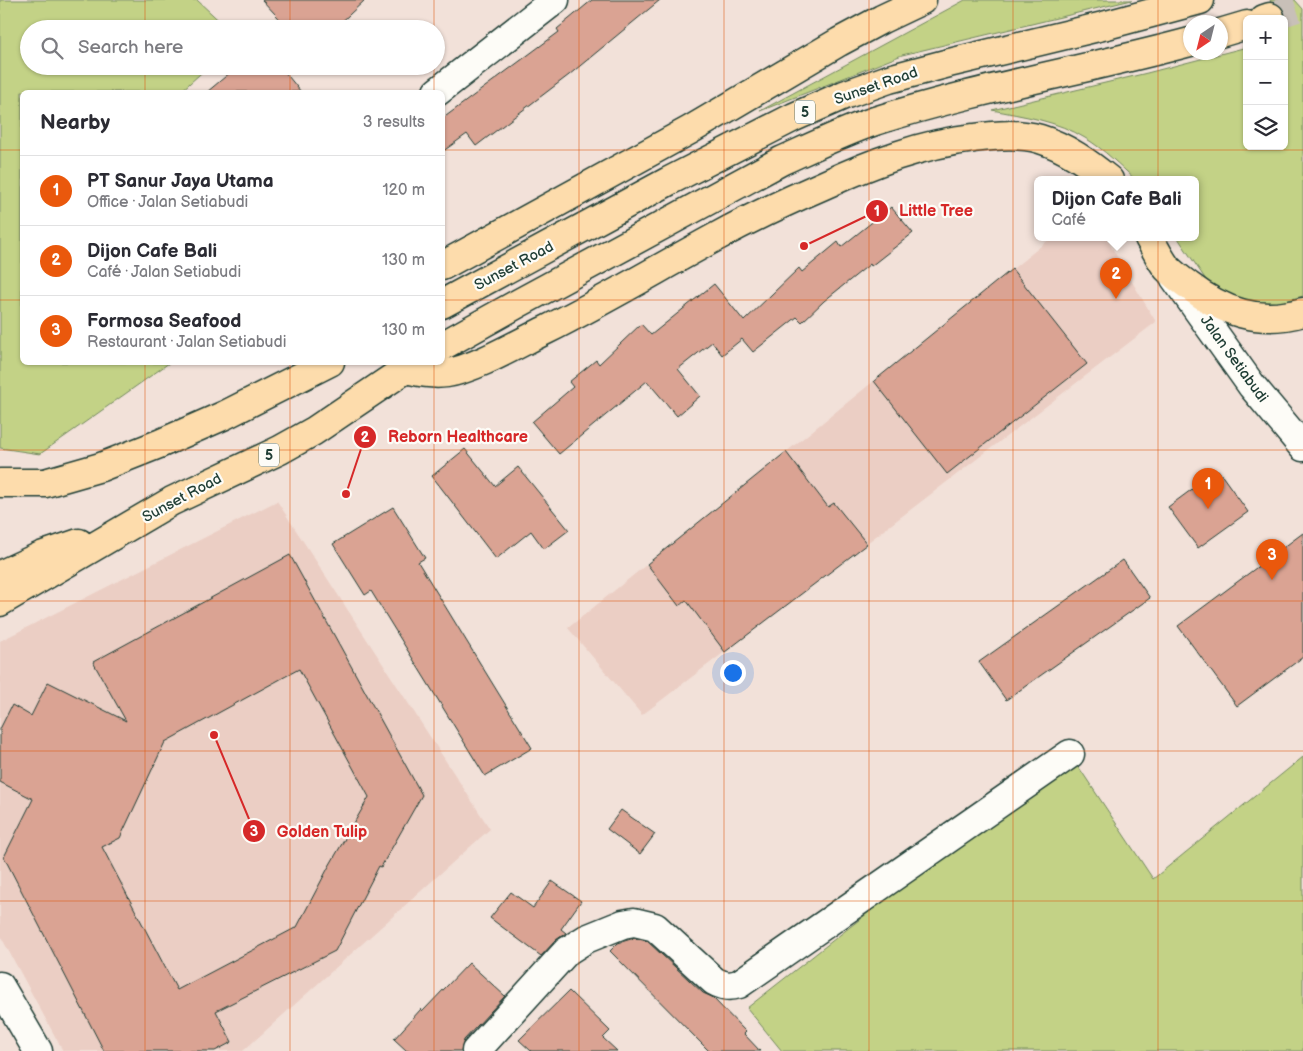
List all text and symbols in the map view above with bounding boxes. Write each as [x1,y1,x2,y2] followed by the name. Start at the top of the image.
[1183,15,1228,60] north arrow
[1243,15,1288,150] map controls
[1243,15,1288,60] button: +
[20,20,445,75] search box
[38,34,66,62] icon: search
[78,36,183,59] text: Search here
[1243,60,1288,105] button: −
[832,63,920,109] street label: Sunset Road
[795,100,815,124] road number: 5
[1243,105,1288,150] button: layers
[40,110,110,135] text: Nearby
[363,113,425,132] text: 3 results
[87,170,274,193] text: PT Sanur Jaya Utama
[1034,176,1199,241] popup
[53,181,59,200] text: 1
[382,181,425,200] text: 120 m
[1051,188,1182,211] text: Dijon Cafe Bali
[87,193,248,212] text: Office · Jalan Setiabudi
[864,195,983,226] callout: Little Tree
[874,202,880,221] text: 1
[899,202,973,221] text: Little Tree
[1051,211,1086,230] text: Café
[471,237,557,295] street label: Sunset Road
[87,240,217,263] text: Dijon Cafe Bali
[51,251,61,270] text: 2
[382,251,425,270] text: 130 m
[1100,258,1132,299] pin: 2
[87,263,241,282] text: Café · Jalan Setiabudi
[87,310,241,333] text: Formosa Seafood
[1196,312,1272,406] street label: Jalan Setiabudi
[51,321,61,340] text: 3
[382,321,425,340] text: 130 m
[87,333,286,352] text: Restaurant · Jalan Setiabudi
[353,421,538,452] callout: Reborn Healthcare
[361,428,370,447] text: 2
[388,428,528,447] text: Reborn Healthcare
[259,444,279,466] road number: 5
[1192,468,1224,509] pin: 1
[139,469,225,527] street label: Sunset Road
[1256,539,1288,580] pin: 3
[720,660,746,686] your location
[241,816,377,847] callout: Golden Tulip
[250,822,259,841] text: 3
[277,823,367,842] text: Golden Tulip

